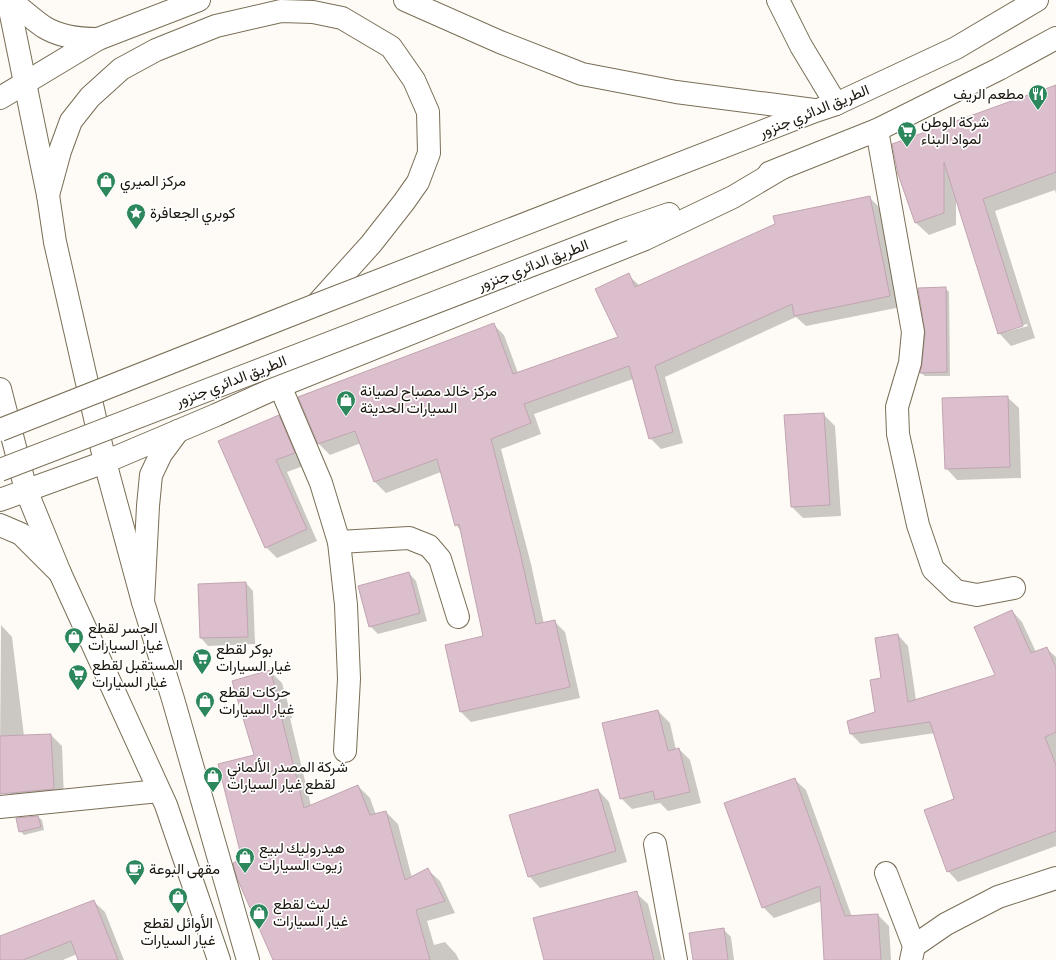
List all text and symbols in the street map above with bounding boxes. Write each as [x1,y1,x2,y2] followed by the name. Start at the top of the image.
[755,81,873,145] street label: الطريق الدائري جنزور
[1027,83,1049,111] restaurant icon: مطعم الريف
[953,85,1024,104] place label: مطعم الريف
[921,113,989,149] place label: شركة الوطن لمواد البناء
[896,120,918,148] supermarket icon: شركة الوطن لمواد البناء
[95,170,117,198] shop icon: مركز الميري
[120,172,186,194] place label: مركز الميري
[125,202,147,230] place icon: كوبري الجعافرة
[150,204,236,226] place label: كوبري الجعافرة
[474,236,592,299] street label: الطريق الدائري جنزور
[172,352,290,415] street label: الطريق الدائري جنزور
[360,382,497,418] place label: مركز خالد مصباح لصيانة السيارات الحديثة
[335,389,357,417] shop icon: مركز خالد مصباح لصيانة السيارات الحديثة
[88,619,163,655] place label: الجسر لقطع غيار السيارات
[63,626,85,654] shop icon: الجسر لقطع غيار السيارات
[216,640,291,676] place label: بوكر لقطع غيار السيارات
[191,647,213,675] supermarket icon: بوكر لقطع غيار السيارات
[92,656,183,692] place label: المستقبل لقطع غيار السيارات
[67,663,89,691] supermarket icon: المستقبل لقطع غيار السيارات
[219,683,294,719] place label: حركات لقطع غيار السيارات
[194,690,216,718] shop icon: حركات لقطع غيار السيارات
[227,758,348,795] place label: شركة المصدر الألماني لقطع غيار السيارات
[202,765,224,793] shop icon: شركة المصدر الألماني لقطع غيار السيارات
[259,839,345,875] place label: هيدروليك لبيع زيوت السيارات
[234,846,256,874] shop icon: هيدروليك لبيع زيوت السيارات
[124,858,146,886] cafe icon: مقهى البوعة
[149,860,220,879] place label: مقهى البوعة
[167,886,189,914] shop icon: الأوائل لقطع غيار السيارات
[273,895,348,931] place label: ليث لقطع غيار السيارات
[248,902,270,930] shop icon: ليث لقطع غيار السيارات
[140,914,216,950] place label: الأوائل لقطع غيار السيارات

